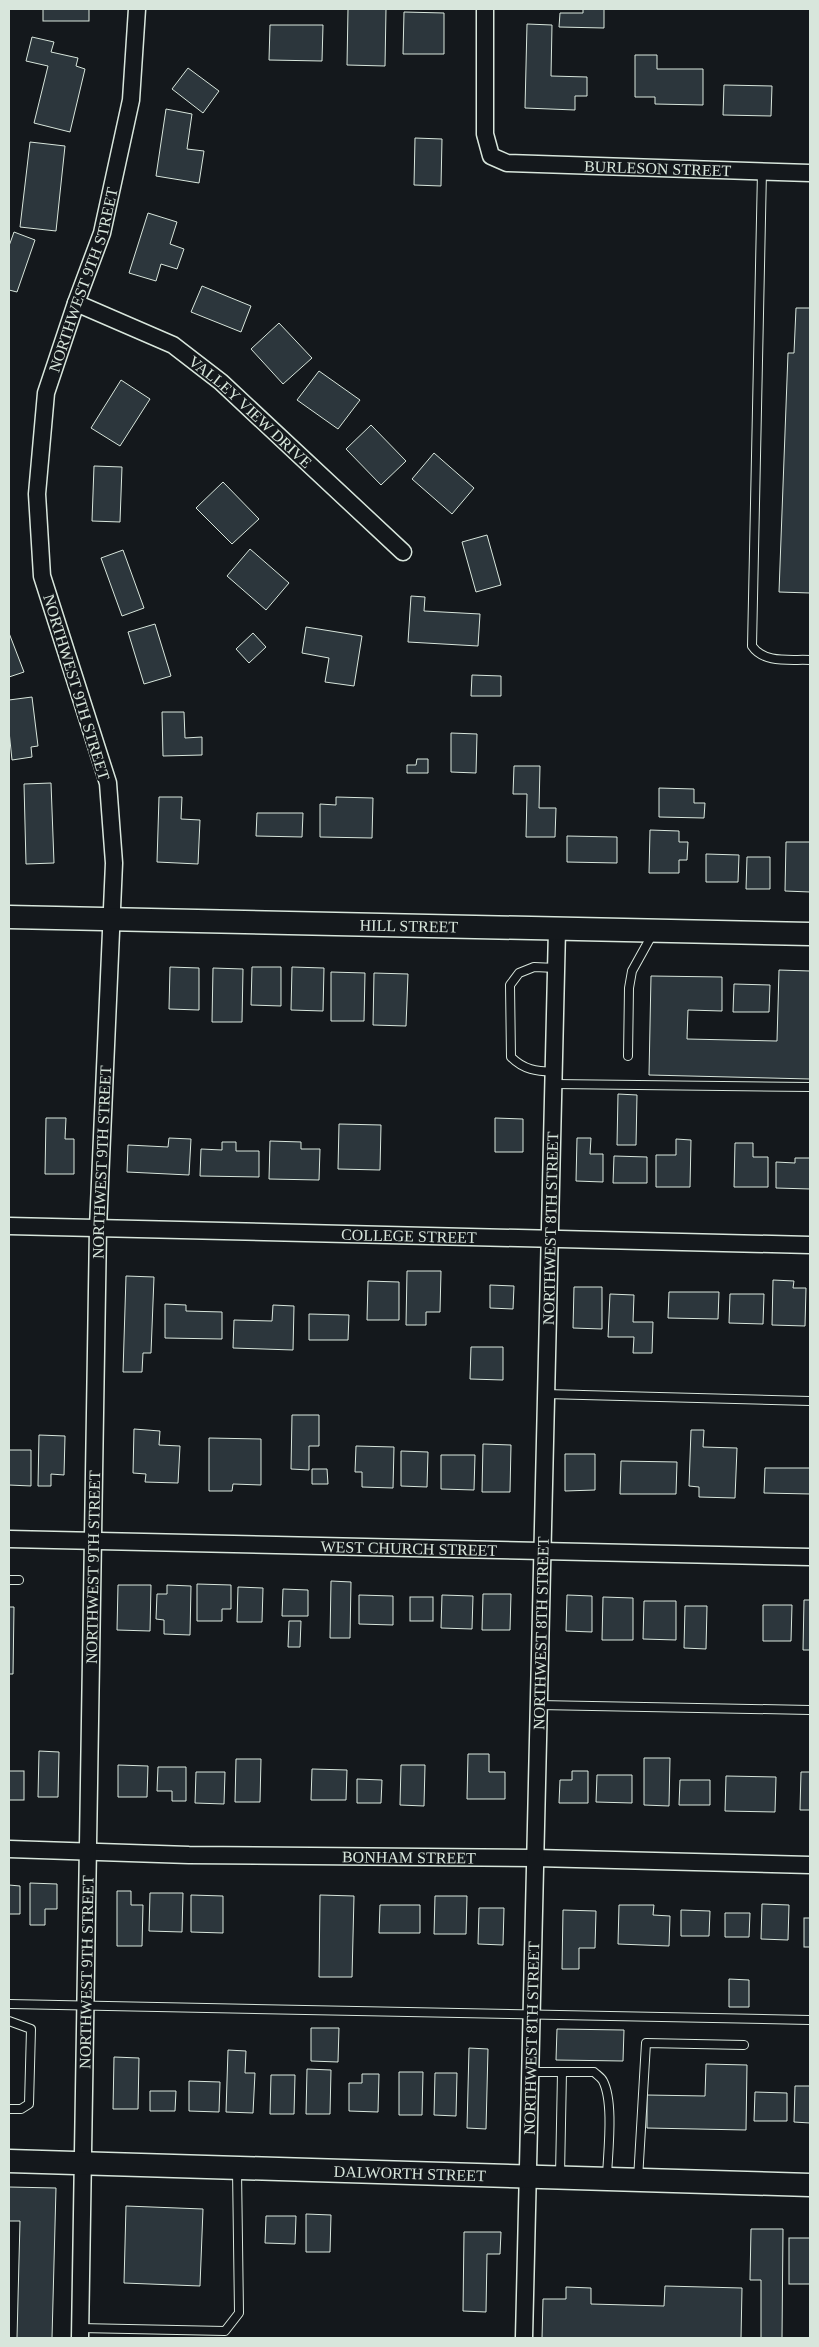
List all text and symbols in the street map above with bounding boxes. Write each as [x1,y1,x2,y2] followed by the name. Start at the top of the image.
[584,158,732,179] street label: BURLESON STREET
[46,185,121,374] street label: NORTHWEST 9TH STREET
[185,352,315,471] street label: VALLEY VIEW DRIVE
[40,592,113,782] street label: NORTHWEST 9TH STREET
[359,916,459,936] street label: HILL STREET
[89,1065,114,1259] street label: NORTHWEST 9TH STREET
[540,1131,561,1325] street label: NORTHWEST 8TH STREET
[341,1226,477,1246] street label: COLLEGE STREET
[83,1470,103,1664] street label: NORTHWEST 9TH STREET
[530,1536,552,1730] street label: NORTHWEST 8TH STREET
[320,1538,498,1559] street label: WEST CHURCH STREET
[342,1848,476,1866] street label: BONHAM STREET
[76,1875,97,2069] street label: NORTHWEST 9TH STREET
[521,1941,542,2135] street label: NORTHWEST 8TH STREET
[334,2163,486,2184] street label: DALWORTH STREET

